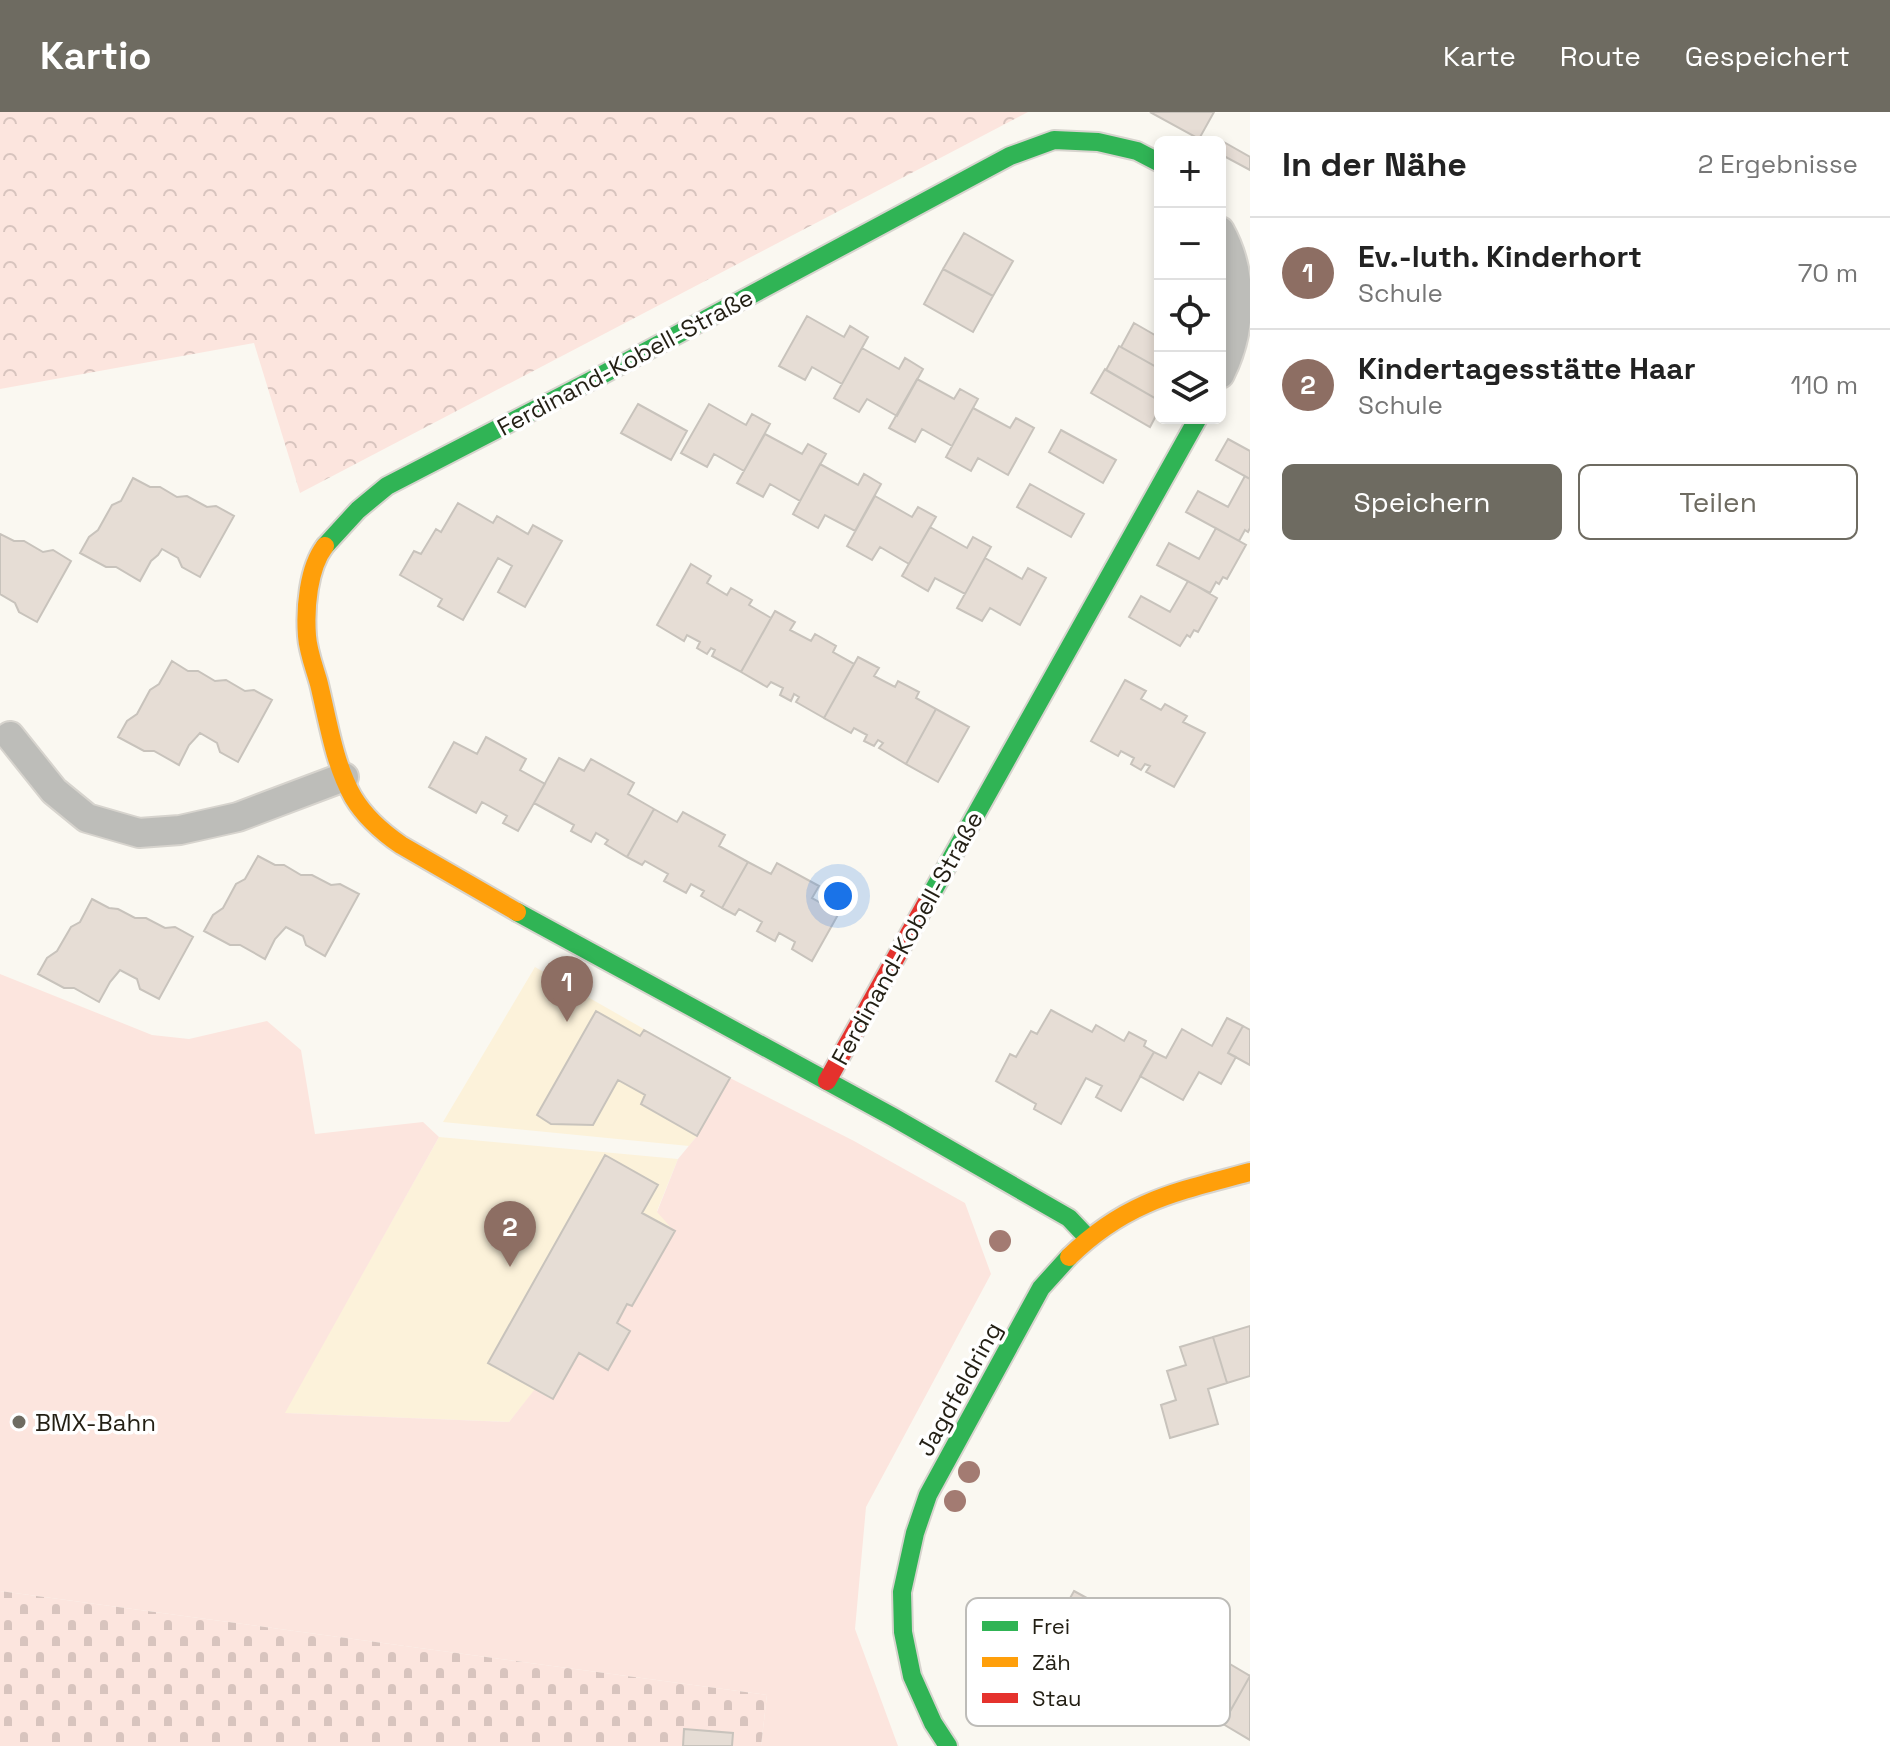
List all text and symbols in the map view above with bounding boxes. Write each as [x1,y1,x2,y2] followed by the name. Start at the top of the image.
[40,32,152,80] text: Kartio
[1443,38,1516,74] text: Karte
[1560,38,1641,74] text: Route
[1685,38,1850,74] text: Gespeichert
[1154,136,1226,424] map controls
[1154,136,1226,208] button: +
[1282,143,1467,186] text: In der Nähe
[1698,147,1858,181] text: 2 Ergebnisse
[1154,208,1226,280] button: −
[1358,237,1642,276] text: Ev.-luth. Kinderhort
[1302,256,1314,290] text: 1
[1798,256,1858,290] text: 70 m
[1358,276,1443,310] text: Schule
[1154,280,1226,352] button: locate
[492,281,758,443] street label: Ferdinand-Kobell-Straße
[1358,349,1696,388] text: Kindertagesstätte Haar
[1154,352,1226,424] button: layers
[1300,368,1316,402] text: 2
[1791,368,1858,402] text: 110 m
[1358,388,1443,422] text: Schule
[1282,464,1562,540] button: Speichern
[1578,464,1858,540] button: Teilen
[824,806,990,1070] street label: Ferdinand-Kobell-Straße
[818,876,858,916] your location
[541,956,593,1022] pin: 1
[484,1201,536,1267] pin: 2
[909,1316,1009,1462] street label: Jagdfeldring
[35,1407,156,1438] place label: BMX-Bahn
[10,1413,28,1431] marker: BMX-Bahn
[966,1598,1230,1726] legend
[1032,1612,1070,1640] text: Frei
[1032,1648,1071,1676] text: Zäh
[1032,1684,1081,1712] text: Stau

